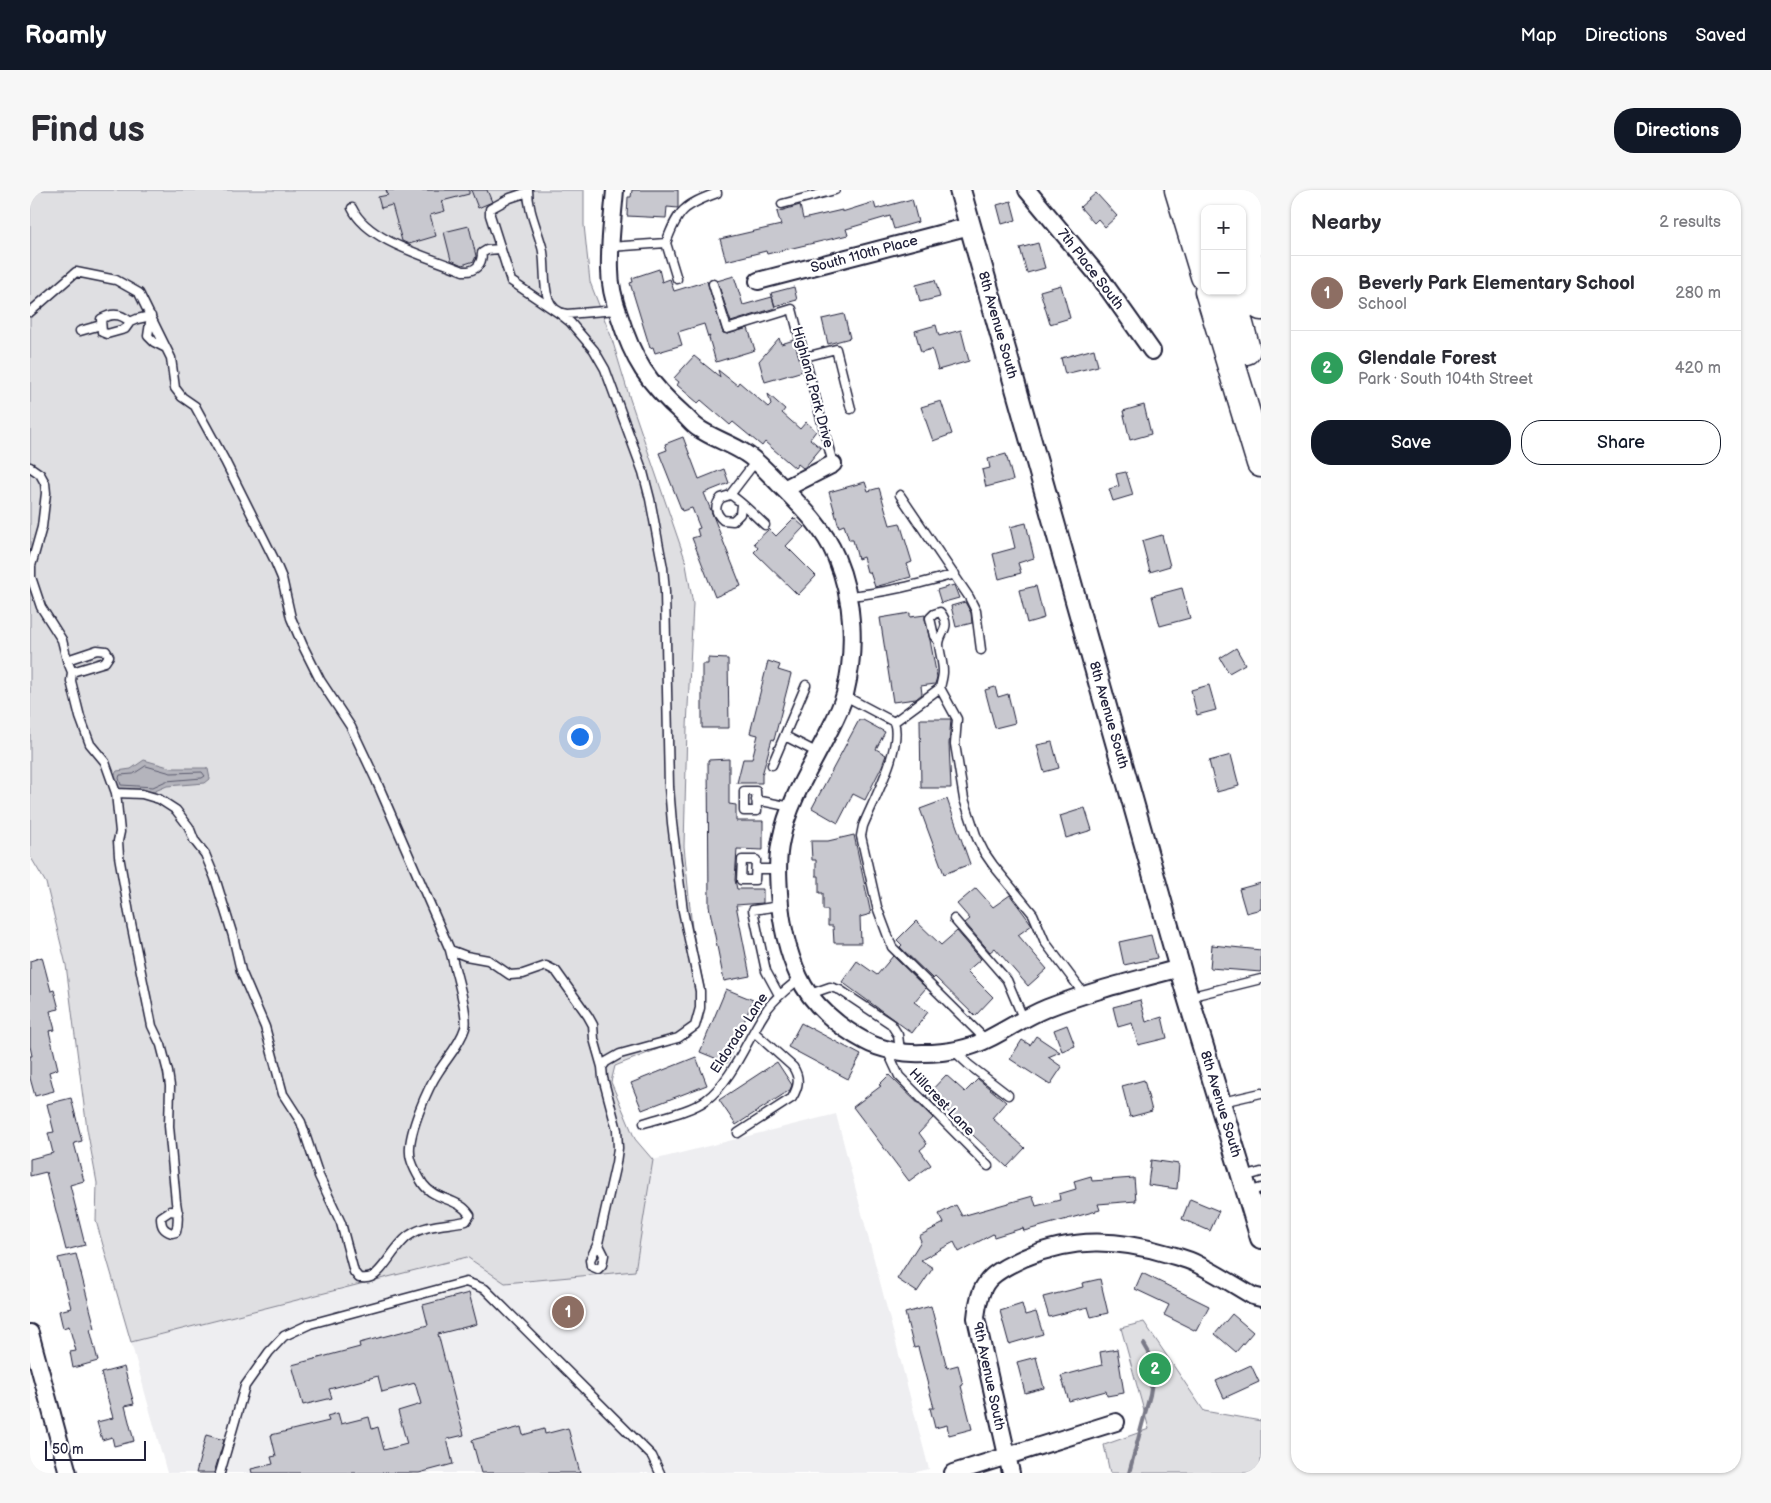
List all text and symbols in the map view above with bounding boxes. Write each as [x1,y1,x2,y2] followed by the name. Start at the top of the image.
[25,21,106,50] text: Roamly
[1521,25,1557,46] text: Map
[1585,25,1667,46] text: Directions
[1695,25,1746,46] text: Saved
[1614,108,1741,153] button: Directions
[30,109,145,152] text: Find us
[1201,205,1246,295] map controls
[1201,205,1246,250] button: +
[1311,210,1381,235] text: Nearby
[1659,213,1721,232] text: 2 results
[1054,225,1128,313] street label: 7th Place South
[809,232,919,276] street label: South 110th Place
[1201,250,1246,295] button: −
[975,270,1021,381] street label: 8th Avenue South
[1358,272,1635,295] text: Beverly Park Elementary School
[1324,284,1330,303] text: 1
[1675,284,1721,303] text: 280 m
[1358,295,1407,314] text: School
[789,325,837,449] street label: Highland Park Drive
[1358,347,1497,370] text: Glendale Forest
[1322,359,1332,378] text: 2
[1675,359,1721,378] text: 420 m
[1358,370,1533,389] text: Park · South 104th Street
[1311,420,1511,465] button: Save
[1521,420,1721,465] button: Share
[1086,660,1132,771] street label: 8th Avenue South
[567,724,593,750] your location
[707,990,771,1076] street label: Eldorado Lane
[1197,1049,1245,1160] street label: 8th Avenue South
[906,1065,978,1139] street label: Hillcrest Lane
[552,1293,584,1331] pin: 1
[969,1320,1009,1432] street label: 9th Avenue South
[1139,1350,1171,1388] pin: 2
[45,1438,146,1461] scale bar
[52,1441,84,1458] text: 50 m

